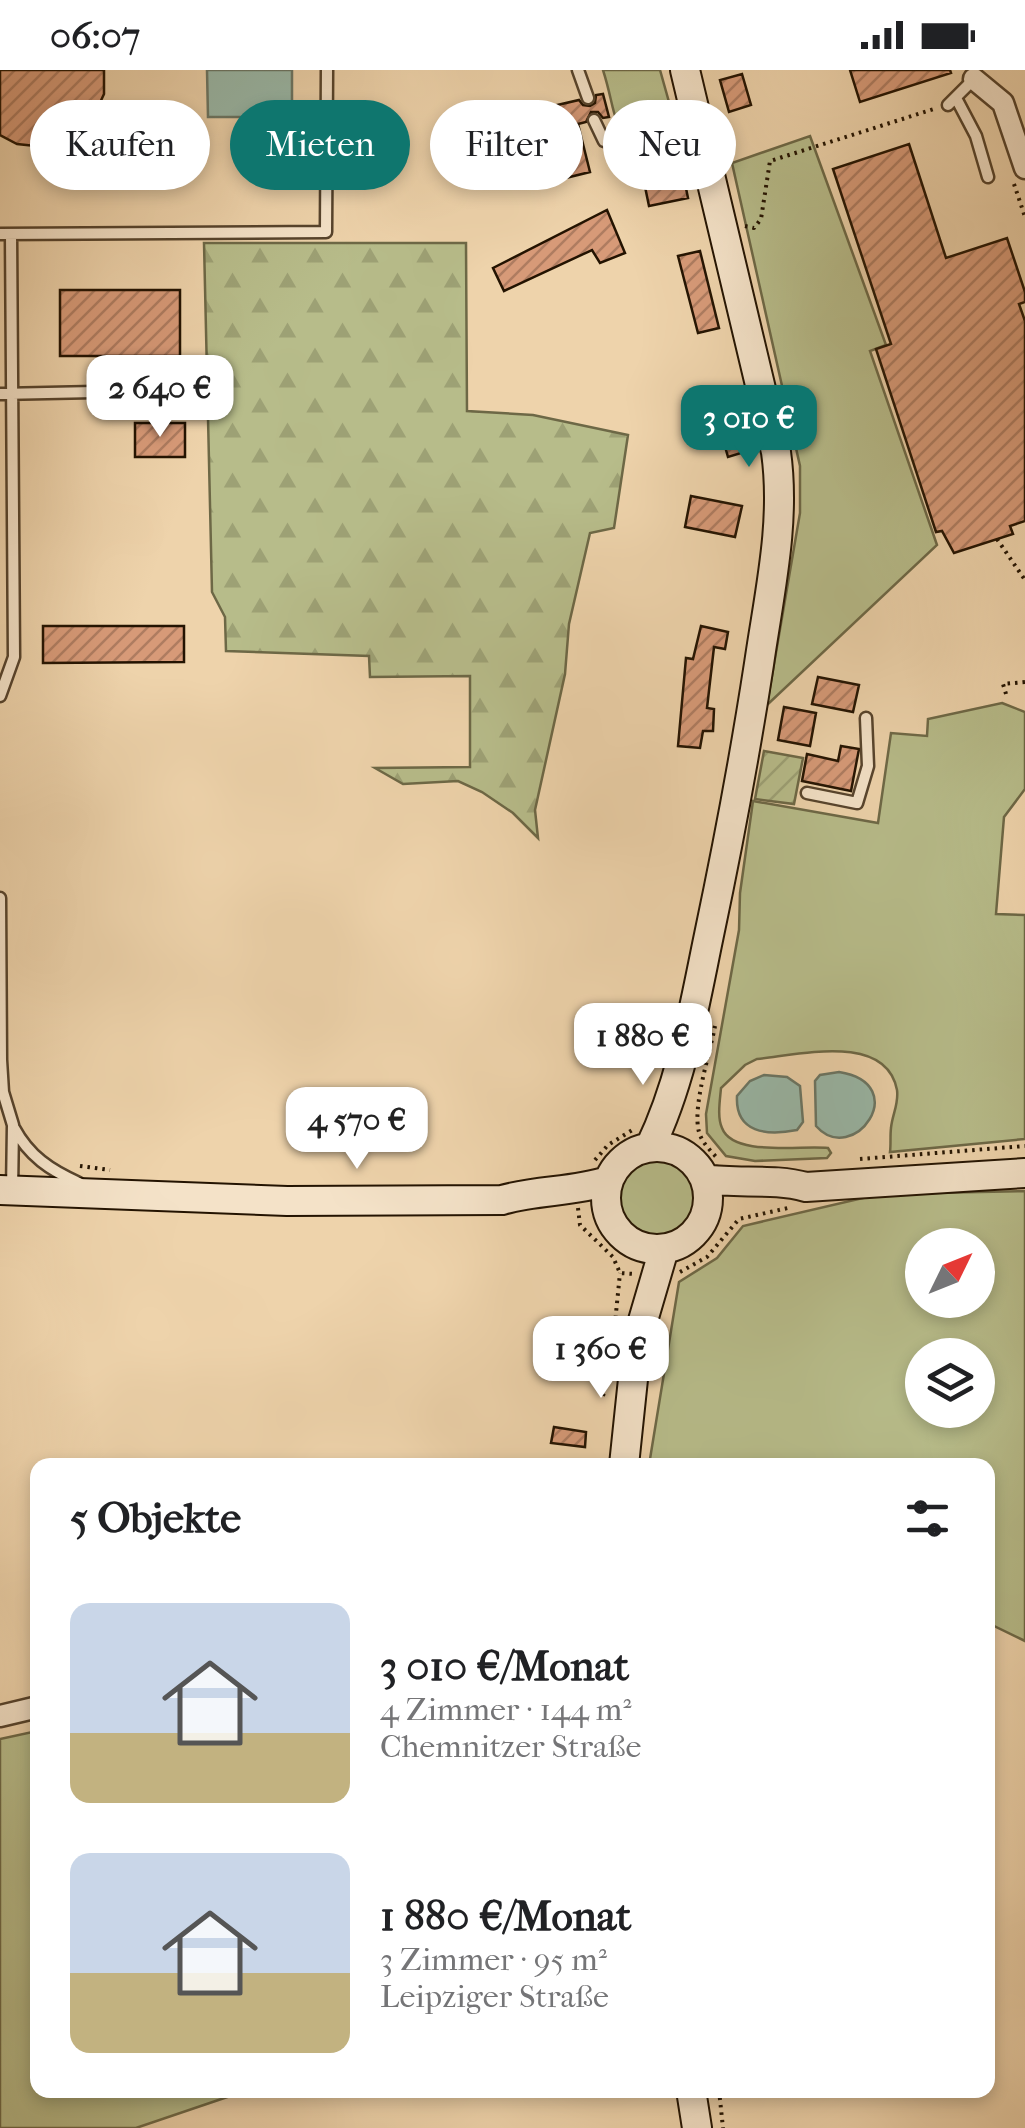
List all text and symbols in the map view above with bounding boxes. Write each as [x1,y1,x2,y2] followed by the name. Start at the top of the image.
[50,13,140,58] text: 06:07
[30,100,210,190] chip: Kaufen
[230,100,410,190] chip: Mieten
[430,100,583,190] chip: Filter
[603,100,736,190] chip: Neu
[68,355,252,440] pin: 2 640 €
[109,369,211,406] text: 2 640 €
[657,385,841,470] pin: 3 010 €
[703,399,795,436] text: 3 010 €
[551,1003,735,1088] pin: 1 880 €
[596,1017,690,1054] text: 1 880 €
[265,1087,449,1172] pin: 4 570 €
[308,1101,406,1138] text: 4 570 €
[905,1228,995,1318] north arrow
[905,1228,995,1428] map controls
[509,1316,693,1401] pin: 1 360 €
[555,1330,647,1367] text: 1 360 €
[905,1338,995,1428] button: layers
[900,1491,955,1546] icon: filters
[70,1494,241,1543] text: 5 Objekte
[380,1642,629,1691] text: 3 010 €/Monat
[150,1643,270,1763] icon: home
[380,1691,631,1728] text: 4 Zimmer · 144 m²
[380,1728,641,1765] text: Chemnitzer Straße
[380,1892,631,1941] text: 1 880 €/Monat
[150,1893,270,2013] icon: home
[380,1941,607,1978] text: 3 Zimmer · 95 m²
[380,1978,609,2015] text: Leipziger Straße

